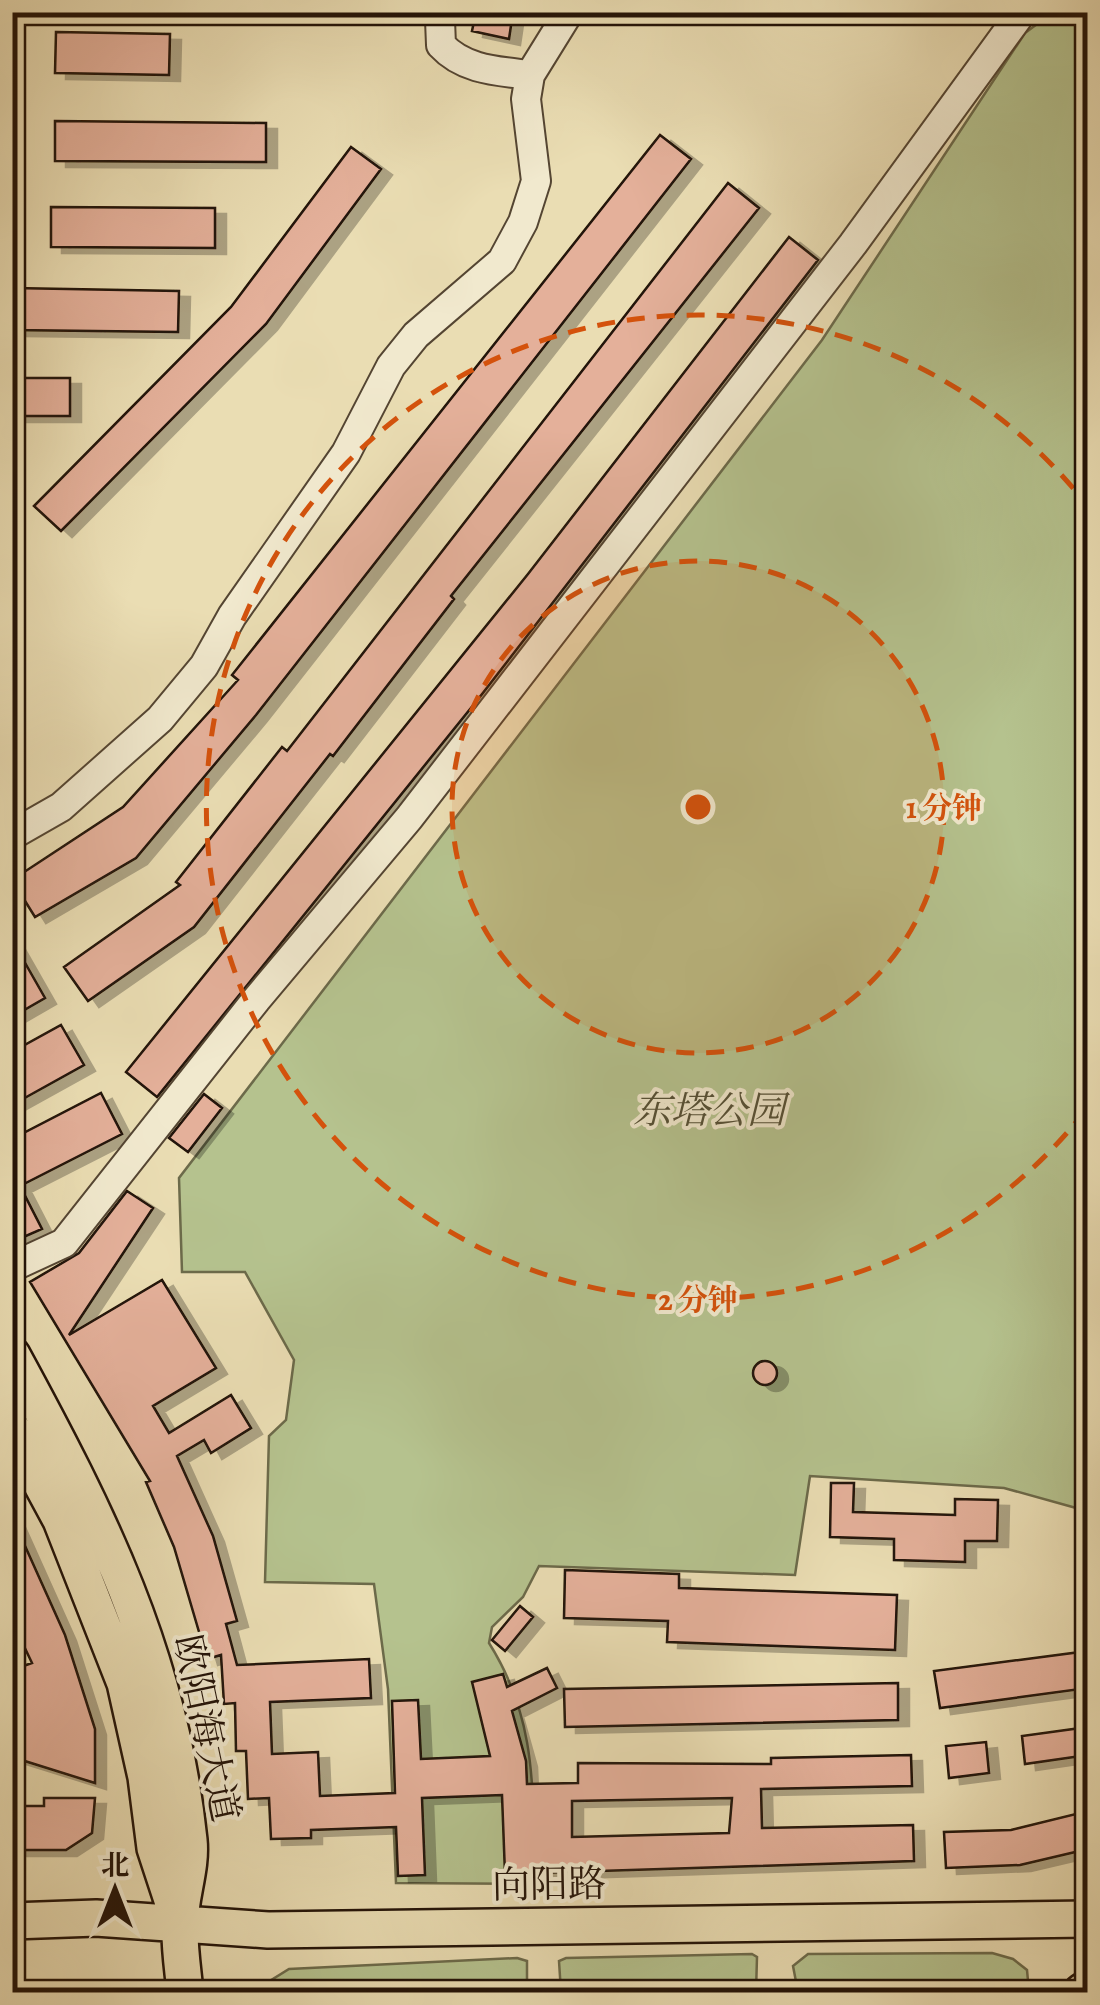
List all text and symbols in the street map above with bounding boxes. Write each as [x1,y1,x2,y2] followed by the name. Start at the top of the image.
[906,788,982,828] text: 1 分钟
[680,789,716,825] centre of rings
[633,1084,791,1136] park label: 东塔公园
[658,1280,738,1320] text: 2 分钟
[162,1630,252,1826] street label: 欧阳海大道
[65,1840,165,1940] north arrow
[101,1847,129,1885] text: 北
[492,1857,606,1911] street label: 向阳路

